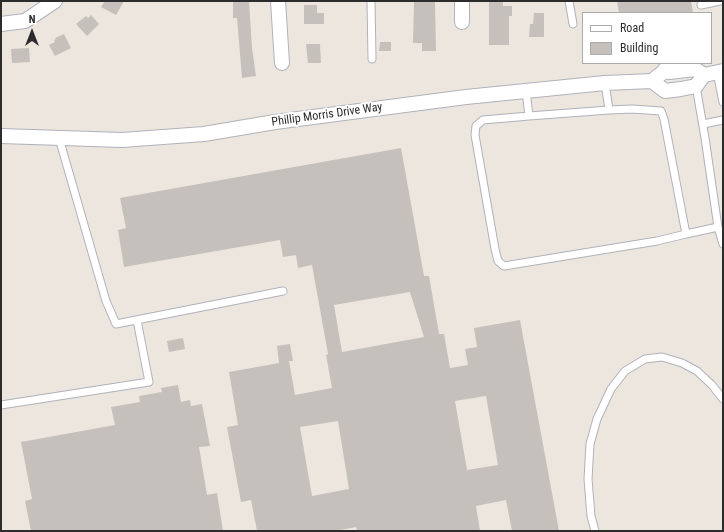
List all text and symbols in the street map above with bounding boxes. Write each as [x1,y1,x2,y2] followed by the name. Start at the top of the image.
[12,12,52,52] north arrow
[582,12,712,64] legend
[29,13,35,26] text: N
[620,21,644,35] text: Road
[620,41,658,55] text: Building
[271,100,383,130] street label: Phillip Morris Drive Way

